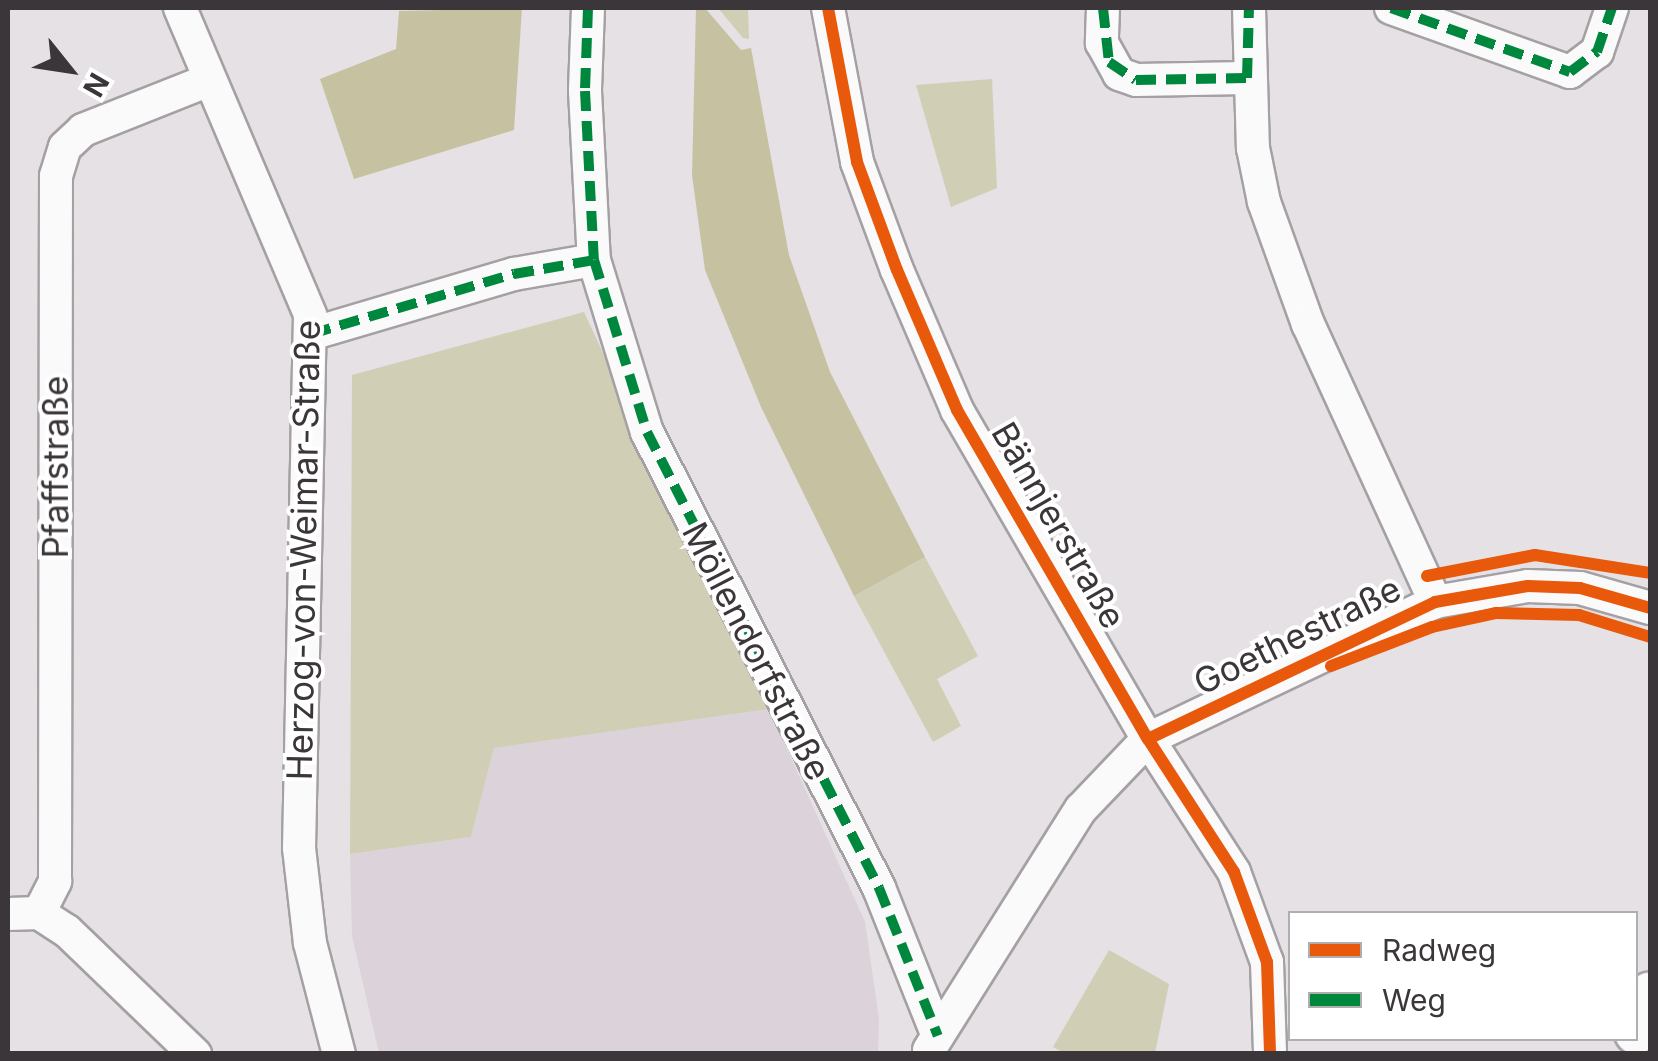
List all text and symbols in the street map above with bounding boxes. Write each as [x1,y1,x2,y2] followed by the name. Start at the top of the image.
[20,20,120,120] north arrow
[76,67,116,103] text: N
[278,319,328,781] street label: Herzog-von-Weimar-Straße
[34,376,76,558] street label: Pfaffstraße
[983,415,1135,635] street label: Bännjerstraße
[674,515,840,787] street label: Möllendorfstraße
[1187,567,1407,703] street label: Goethestraße
[1288,911,1638,1041] legend
[1382,932,1496,968] text: Radweg
[1382,982,1446,1018] text: Weg

